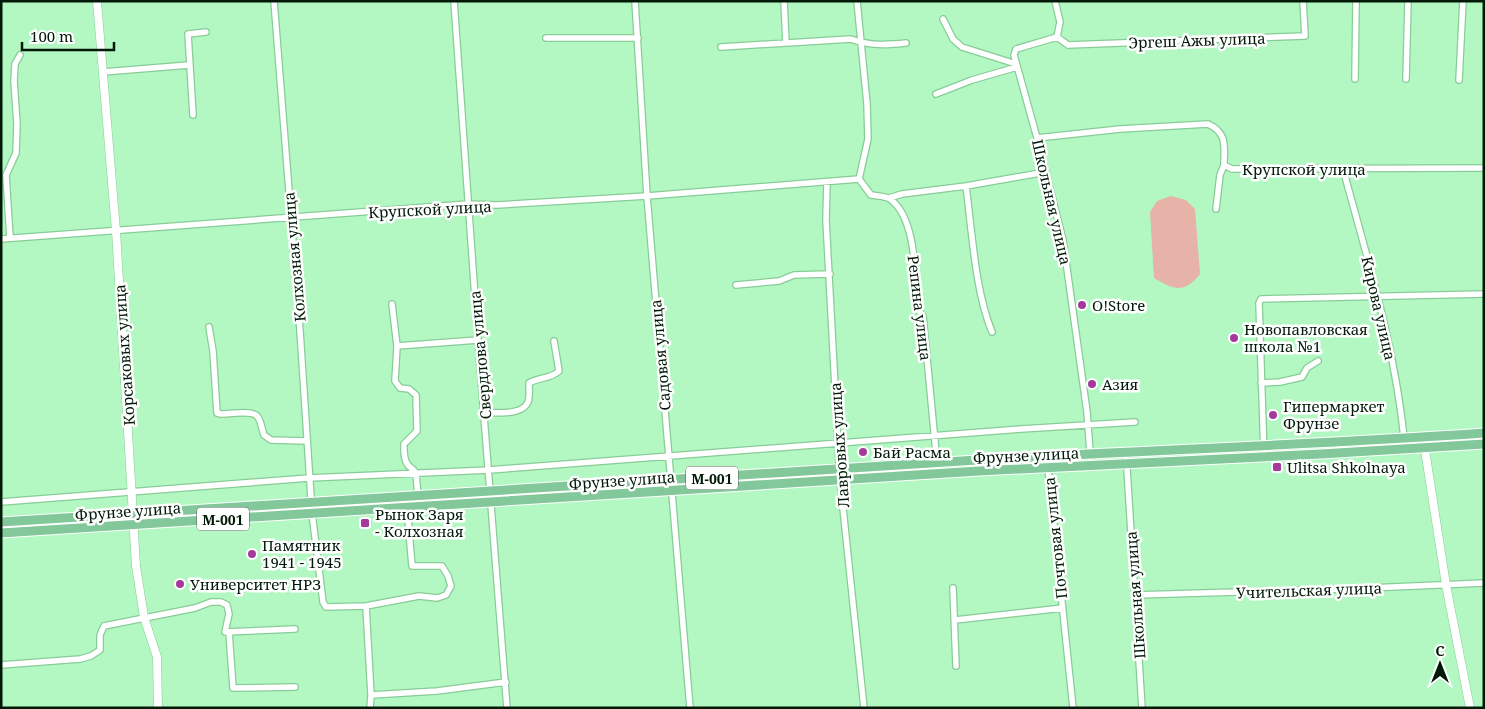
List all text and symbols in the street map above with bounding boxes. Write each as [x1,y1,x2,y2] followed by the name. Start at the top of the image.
[22,20,115,52] scale bar
[30,26,73,46] text: 100 m
[1128,28,1266,52] street label: Эргеш Ажы улица
[1028,137,1076,267] street label: Школьная улица
[1242,159,1366,179] street label: Крупской улица
[278,191,310,323] street label: Колхозная улица
[368,196,492,222] street label: Крупской улица
[904,254,936,362] street label: Репина улица
[1357,254,1401,362] street label: Кирова улица
[109,284,139,426] street label: Корсаковых улица
[464,290,496,420] street label: Свердлова улица
[1092,295,1145,315] place label: O!Store
[645,299,675,411] street label: Садовая улица
[1076,299,1088,311] marker: O!Store
[1244,319,1368,356] place label: Новопавловская школа №1
[1228,332,1240,344] marker: Новопавловская школа №1
[1102,374,1138,394] place label: Азия
[1086,378,1098,390] marker: Азия
[825,382,853,508] street label: Лавровых улица
[1283,396,1384,433] place label: Гипермаркет Фрунзе
[1267,409,1279,421] marker: Гипермаркет Фрунзе
[873,442,951,462] place label: Бай Расма
[972,442,1080,468] street label: Фрунзе улица
[857,446,869,458] marker: Бай Расма
[1287,457,1406,477] place label: Ulitsa Shkolnaya
[1271,461,1283,473] marker: Ulitsa Shkolnaya
[568,466,676,494] street label: Фрунзе улица
[686,466,738,489] road number: M-001
[1039,476,1071,600] street label: Почтовая улица
[74,497,182,525] street label: Фрунзе улица
[375,504,464,541] place label: Рынок Заря - Колхозная
[197,508,249,530] road number: M-001
[359,517,371,529] marker: Рынок Заря - Колхозная
[1121,530,1149,660] street label: Школьная улица
[262,535,342,572] place label: Памятник 1941 - 1945
[246,548,258,560] marker: Памятник 1941 - 1945
[190,574,321,594] place label: Университет НРЗ
[1236,577,1382,603] street label: Учительская улица
[174,578,186,590] marker: Университет НРЗ
[1415,639,1465,689] north arrow
[1435,641,1445,660] text: С

